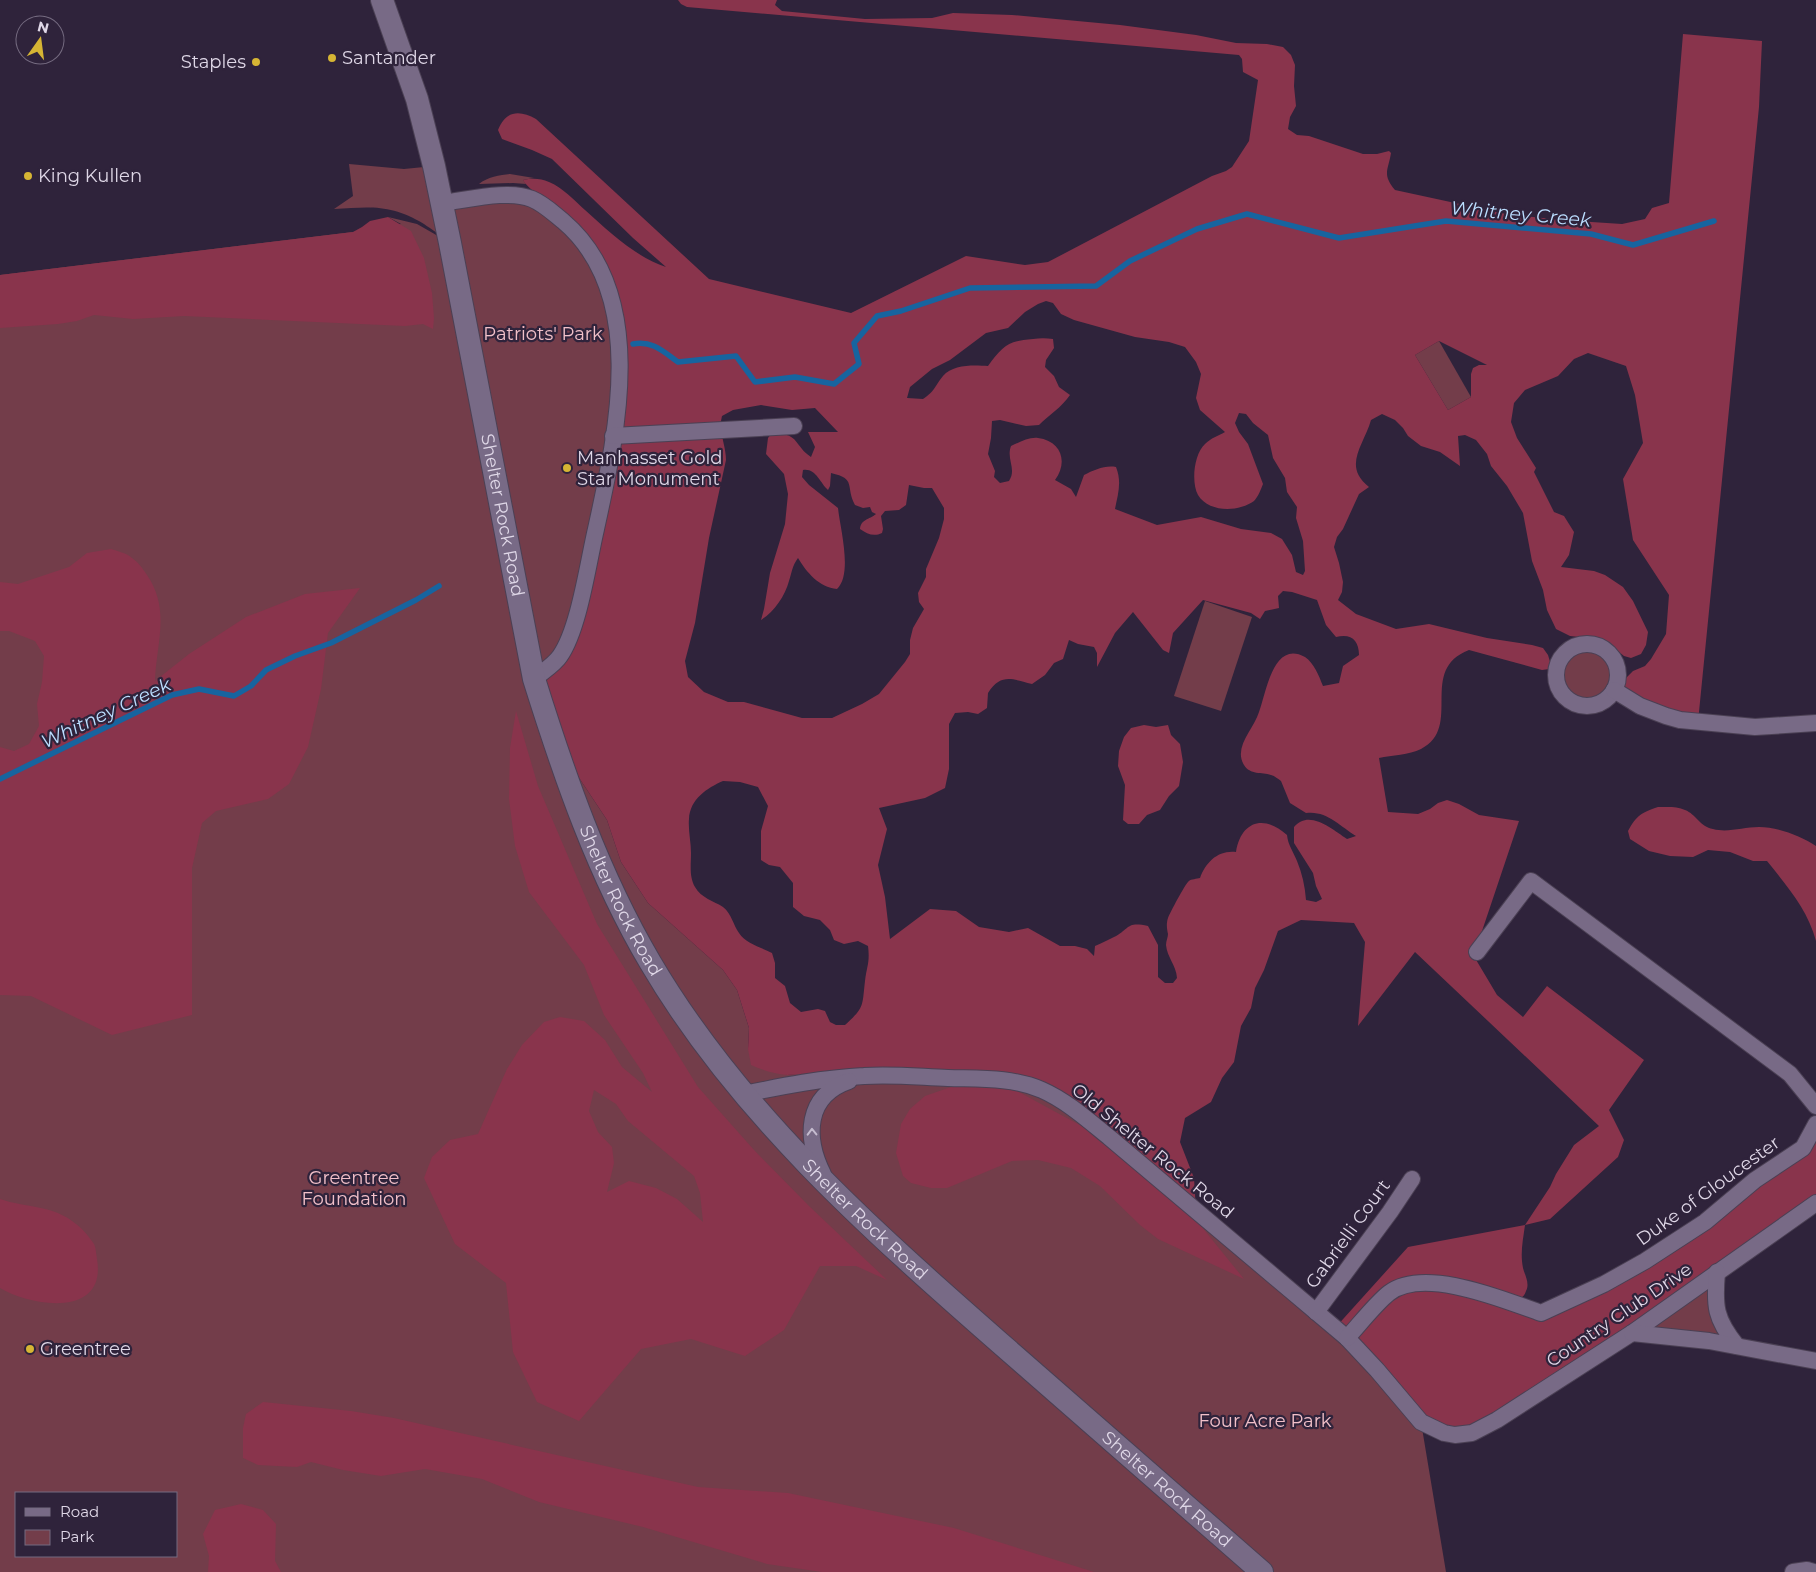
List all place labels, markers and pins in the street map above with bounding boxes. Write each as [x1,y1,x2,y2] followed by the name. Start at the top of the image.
[342,47,436,69] place label: Santander
[181,51,246,73] place label: Staples
[326,52,338,64] marker: Santander
[250,56,262,68] marker: Staples
[38,165,142,187] place label: King Kullen
[22,170,34,182] marker: King Kullen
[577,447,722,490] place label: Manhasset Gold Star Monument
[561,462,573,474] marker: Manhasset Gold Star Monument
[40,1338,131,1360] place label: Greentree
[24,1343,36,1355] marker: Greentree

